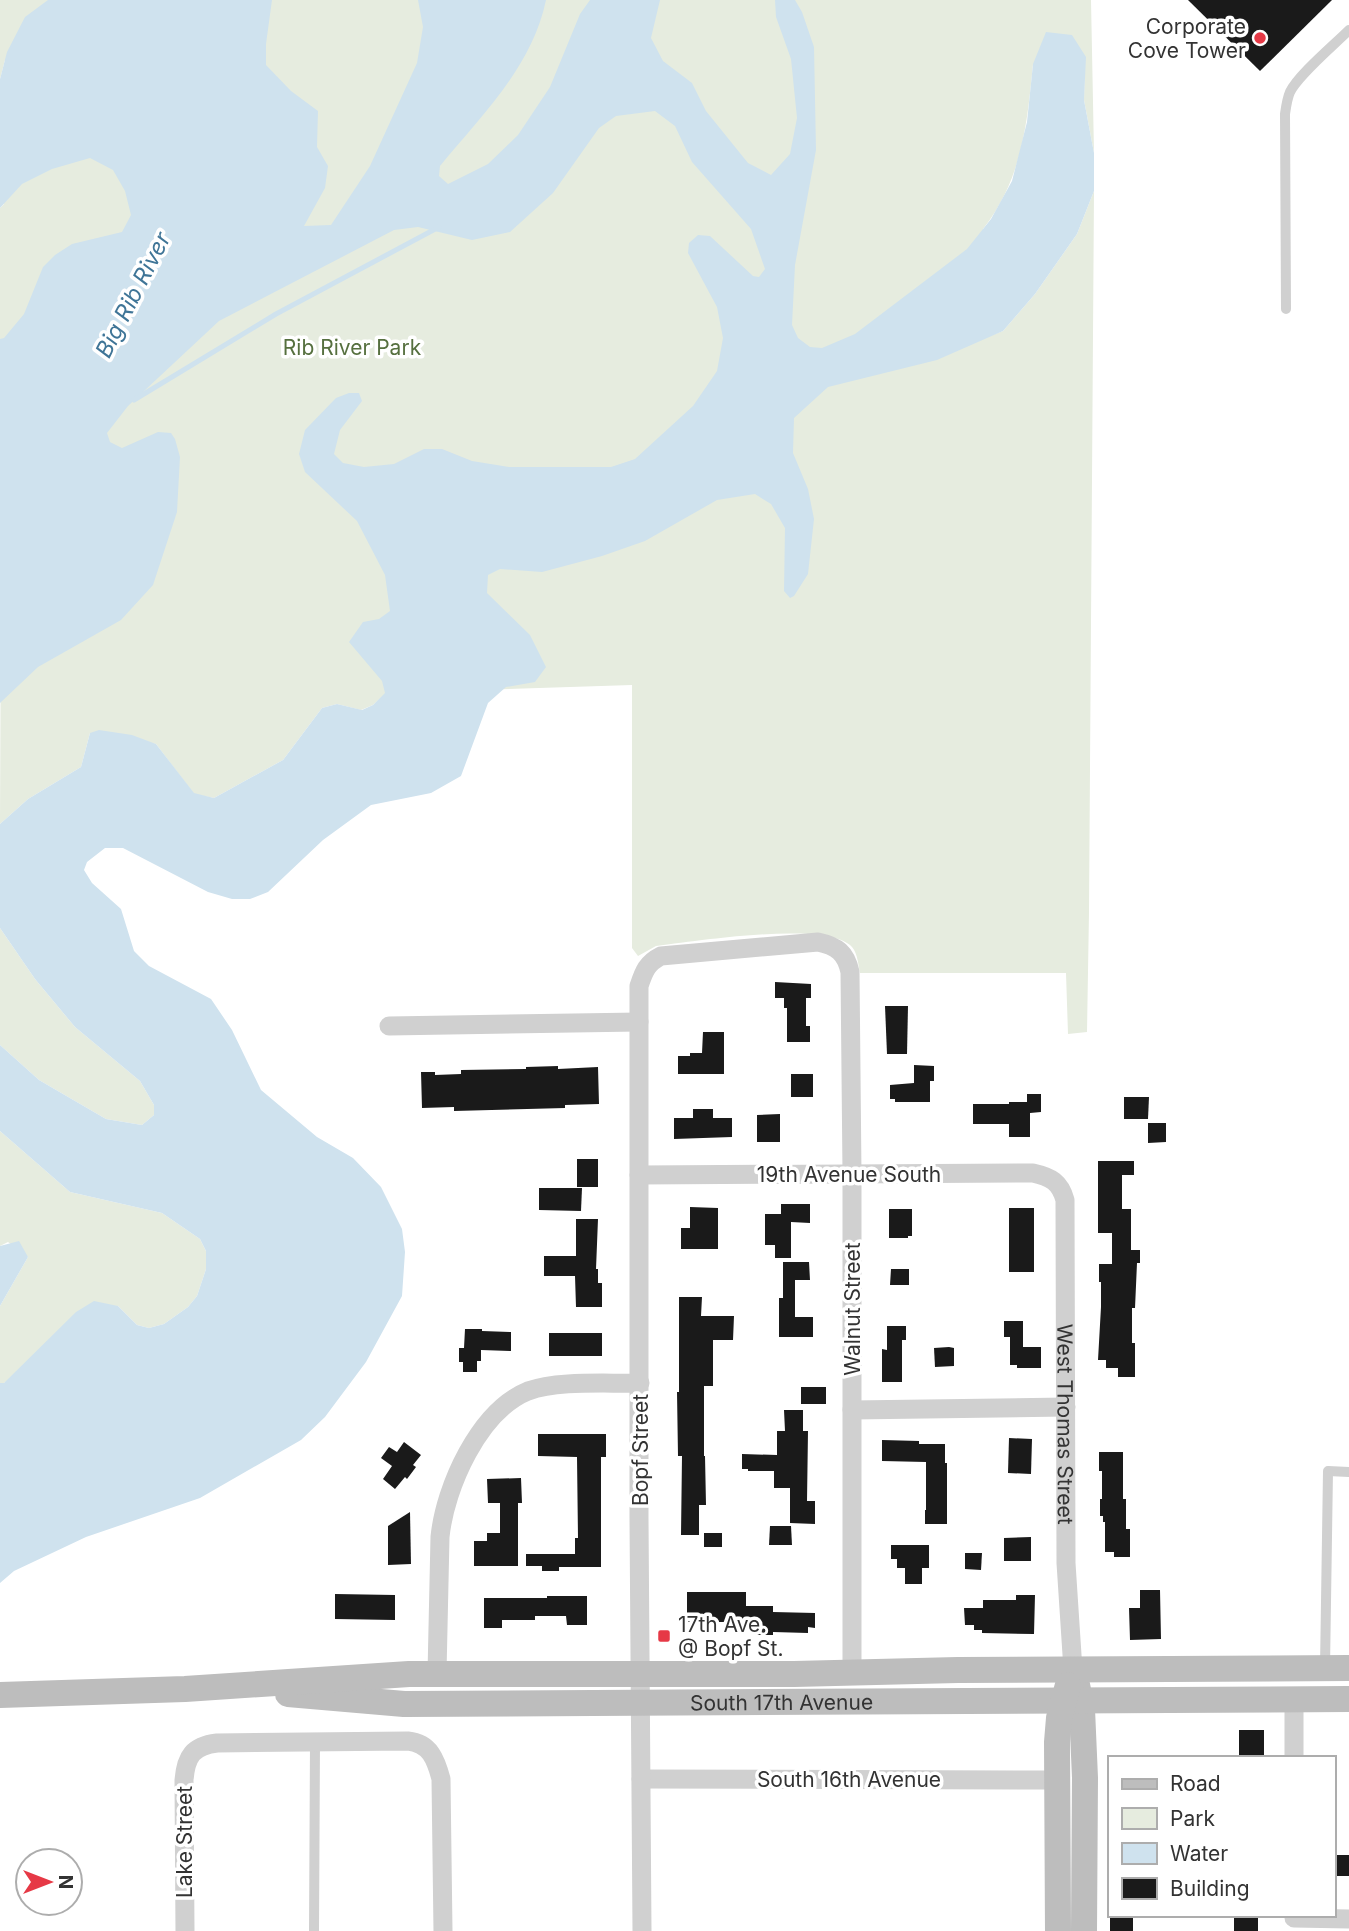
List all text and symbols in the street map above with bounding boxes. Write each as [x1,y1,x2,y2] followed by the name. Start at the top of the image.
[1128,14,1246,63] place label: Corporate Cove Tower
[1252,30,1268,46] marker: Corporate Cove Tower
[89,226,177,362] water label: Big Rib River
[283,335,422,360] park label: Rib River Park
[757,1162,941,1187] street label: 19th Avenue South
[840,1242,865,1376] street label: Walnut Street
[1053,1324,1078,1525] street label: West Thomas Street
[628,1394,653,1506] street label: Bopf Street
[678,1612,783,1661] place label: 17th Ave. @ Bopf St.
[656,1628,672,1644] marker: 17th Ave. @ Bopf St.
[690,1689,873,1715] street label: South 17th Avenue
[1108,1756,1335,1917] legend
[757,1767,941,1792] street label: South 16th Avenue
[1170,1771,1221,1796] text: Road
[172,1786,197,1898] street label: Lake Street
[1170,1806,1215,1831] text: Park
[1170,1841,1228,1866] text: Water
[14,1847,84,1917] north arrow
[54,1875,77,1889] text: N
[1170,1876,1250,1901] text: Building

